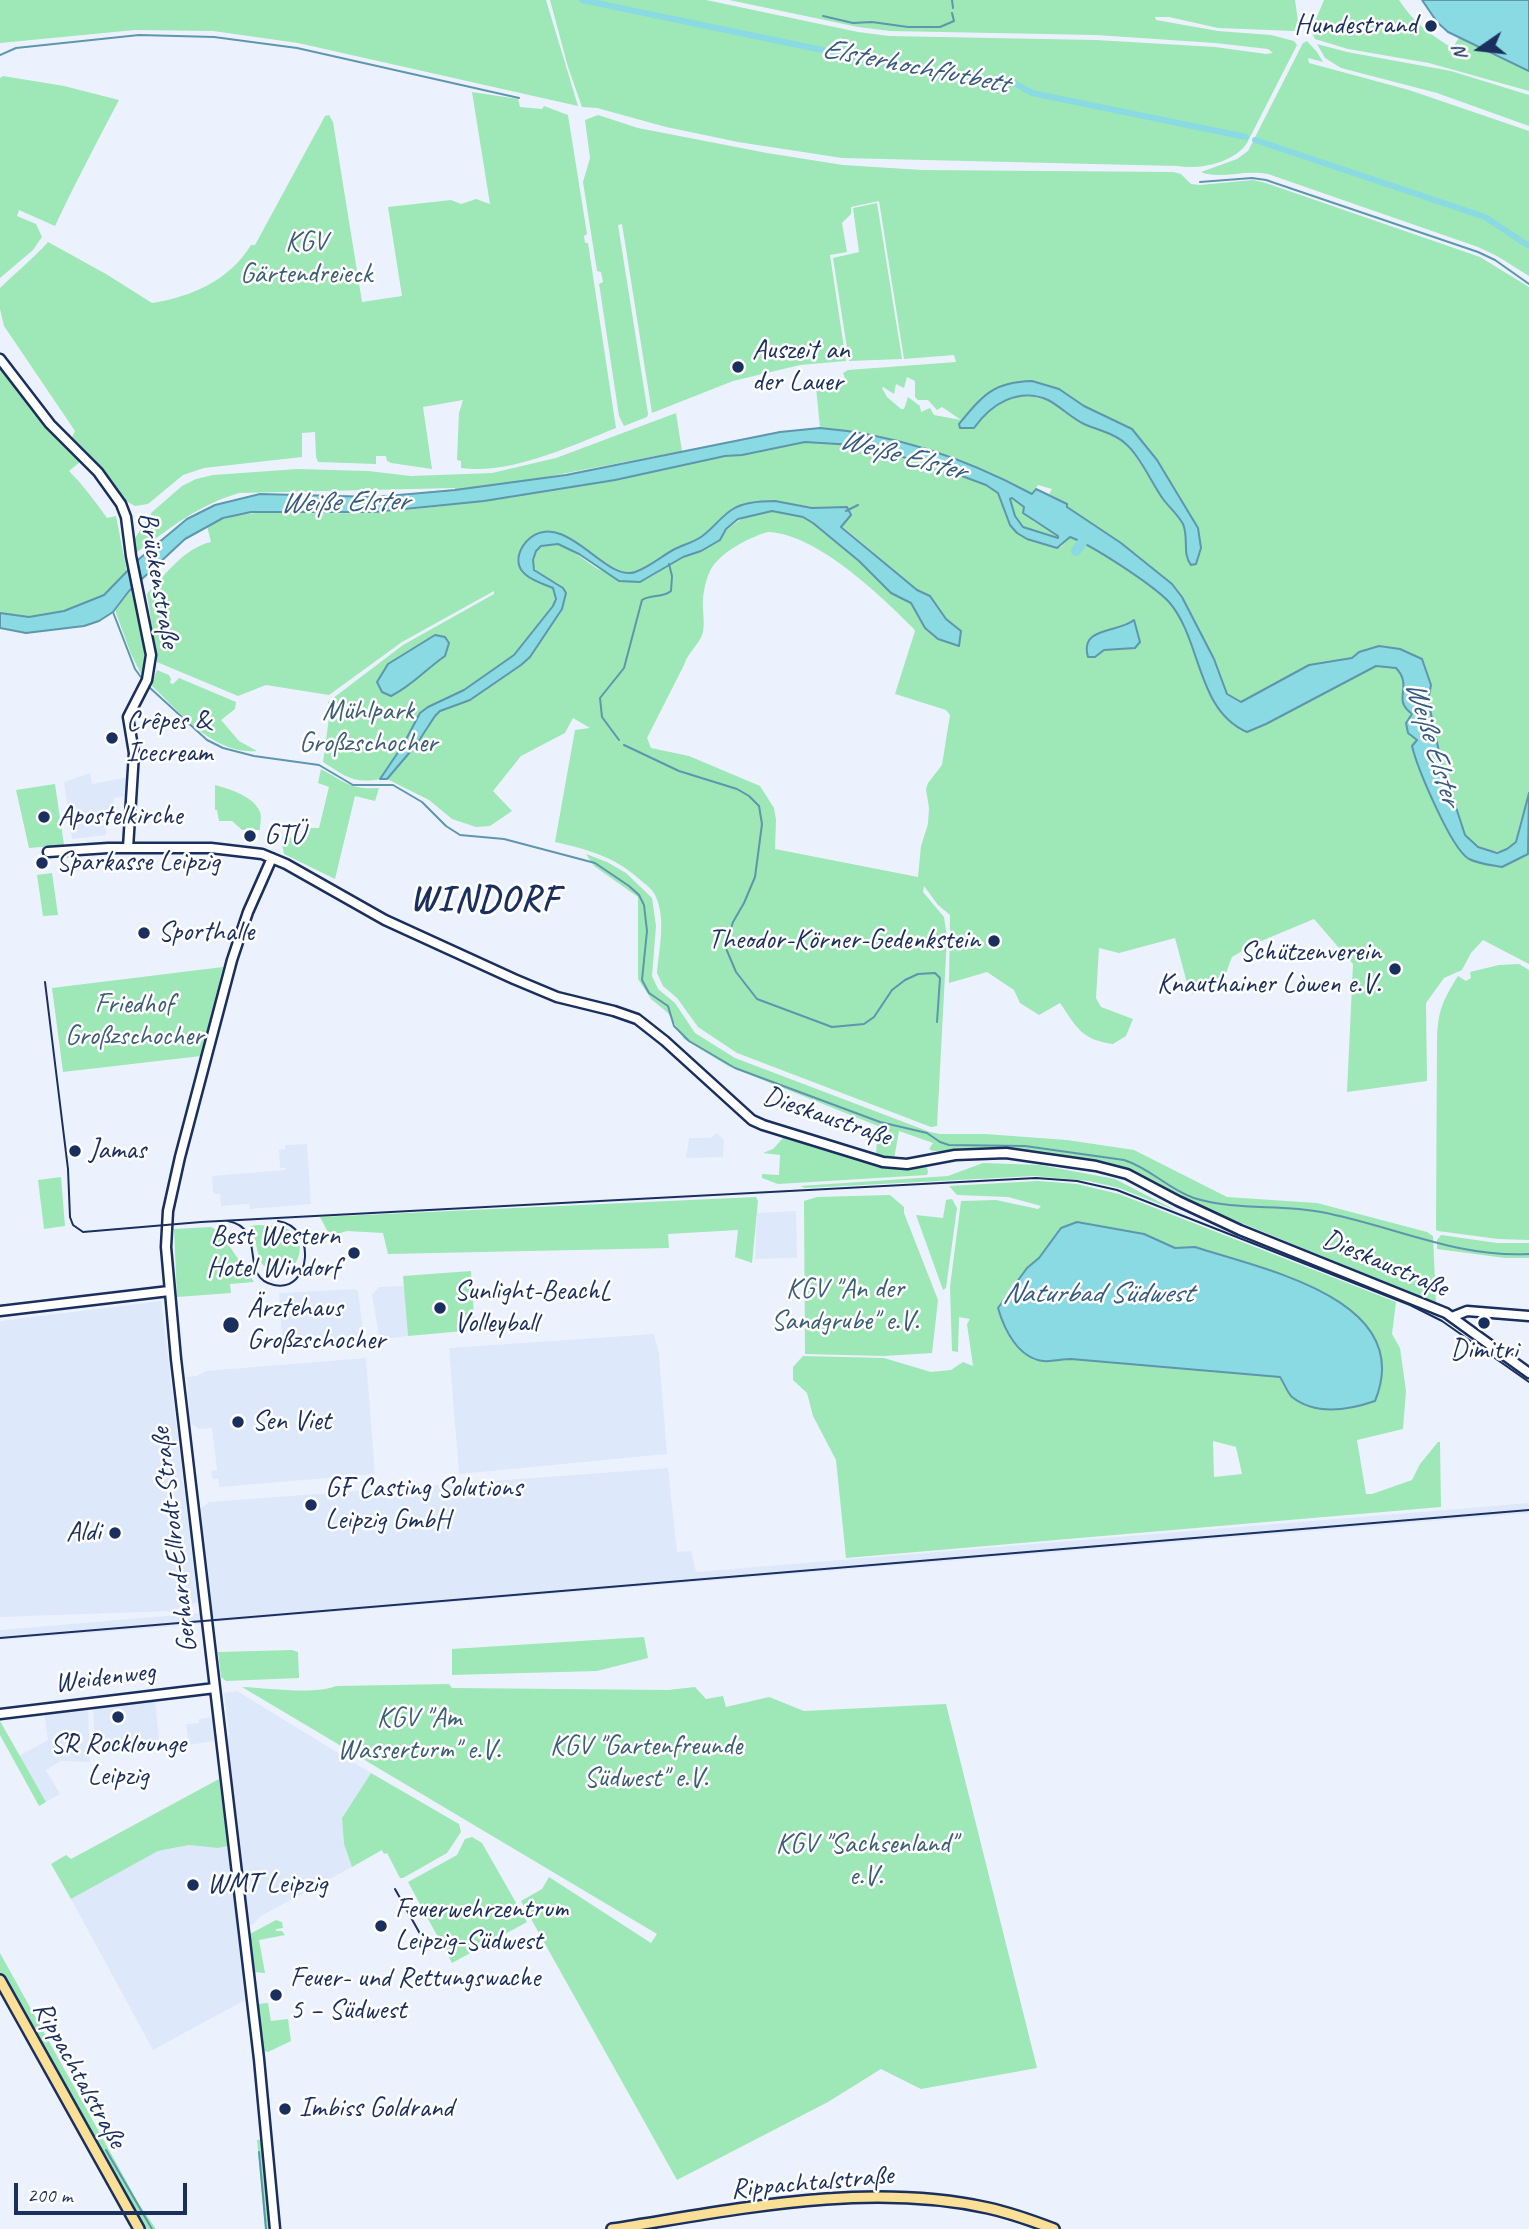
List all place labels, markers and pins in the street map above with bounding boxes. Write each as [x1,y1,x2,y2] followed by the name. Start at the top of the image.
[1294,9,1417,43] place label: Hundestrand
[1423,18,1439,34] marker: Hundestrand
[752,334,850,400] place label: Auszeit an der Lauer
[730,359,746,375] marker: Auszeit an der Lauer
[126,705,212,771] place label: Crêpes & Icecream
[104,730,120,746] marker: Crêpes & Icecream
[58,800,182,834] place label: Apostelkirche
[36,809,52,825] marker: Apostelkirche
[264,819,304,853] place label: GTÜ
[242,828,258,844] marker: GTÜ
[56,846,220,880] place label: Sparkasse Leipzig
[34,855,50,871] marker: Sparkasse Leipzig
[158,916,254,950] place label: Sporthalle
[708,924,980,958] place label: Theodor-Körner-Gedenkstein
[136,925,152,941] marker: Sporthalle
[986,933,1002,949] marker: Theodor-Körner-Gedenkstein
[1157,936,1381,1002] place label: Schützenverein Knauthainer Lòwen e.V.
[1387,961,1403,977] marker: Schützenverein Knauthainer Lòwen e.V.
[89,1134,146,1168] place label: Jamas
[67,1143,83,1159] marker: Jamas
[207,1220,340,1286] place label: Best Western Hotel Windorf
[346,1245,362,1261] marker: Best Western Hotel Windorf
[454,1275,611,1341] place label: Sunlight-BeachL Volleyball
[247,1292,385,1358] place label: Ärztehaus Großzschocher
[432,1300,448,1316] marker: Sunlight-BeachL Volleyball
[221,1315,241,1335] marker: Ärztehaus Großzschocher
[1476,1315,1492,1331] marker: Dimitri
[1450,1334,1518,1368] place label: Dimitri
[252,1405,331,1439] place label: Sen Viet
[230,1414,246,1430] marker: Sen Viet
[325,1472,522,1538] place label: GF Casting Solutions Leipzig GmbH
[303,1497,319,1513] marker: GF Casting Solutions Leipzig GmbH
[66,1516,101,1550] place label: Aldi
[107,1525,123,1541] marker: Aldi
[110,1709,126,1725] marker: SR Rocklounge Leipzig
[50,1728,186,1794] place label: SR Rocklounge Leipzig
[207,1868,327,1902] place label: WMT Leipzig
[185,1877,201,1893] marker: WMT Leipzig
[395,1893,568,1959] place label: Feuerwehrzentrum Leipzig-Südwest
[373,1918,389,1934] marker: Feuerwehrzentrum Leipzig-Südwest
[290,1962,540,2028] place label: Feuer- und Rettungswache 5 – Südwest
[268,1987,284,2003] marker: Feuer- und Rettungswache 5 – Südwest
[299,2092,453,2126] place label: Imbiss Goldrand
[277,2101,293,2117] marker: Imbiss Goldrand

